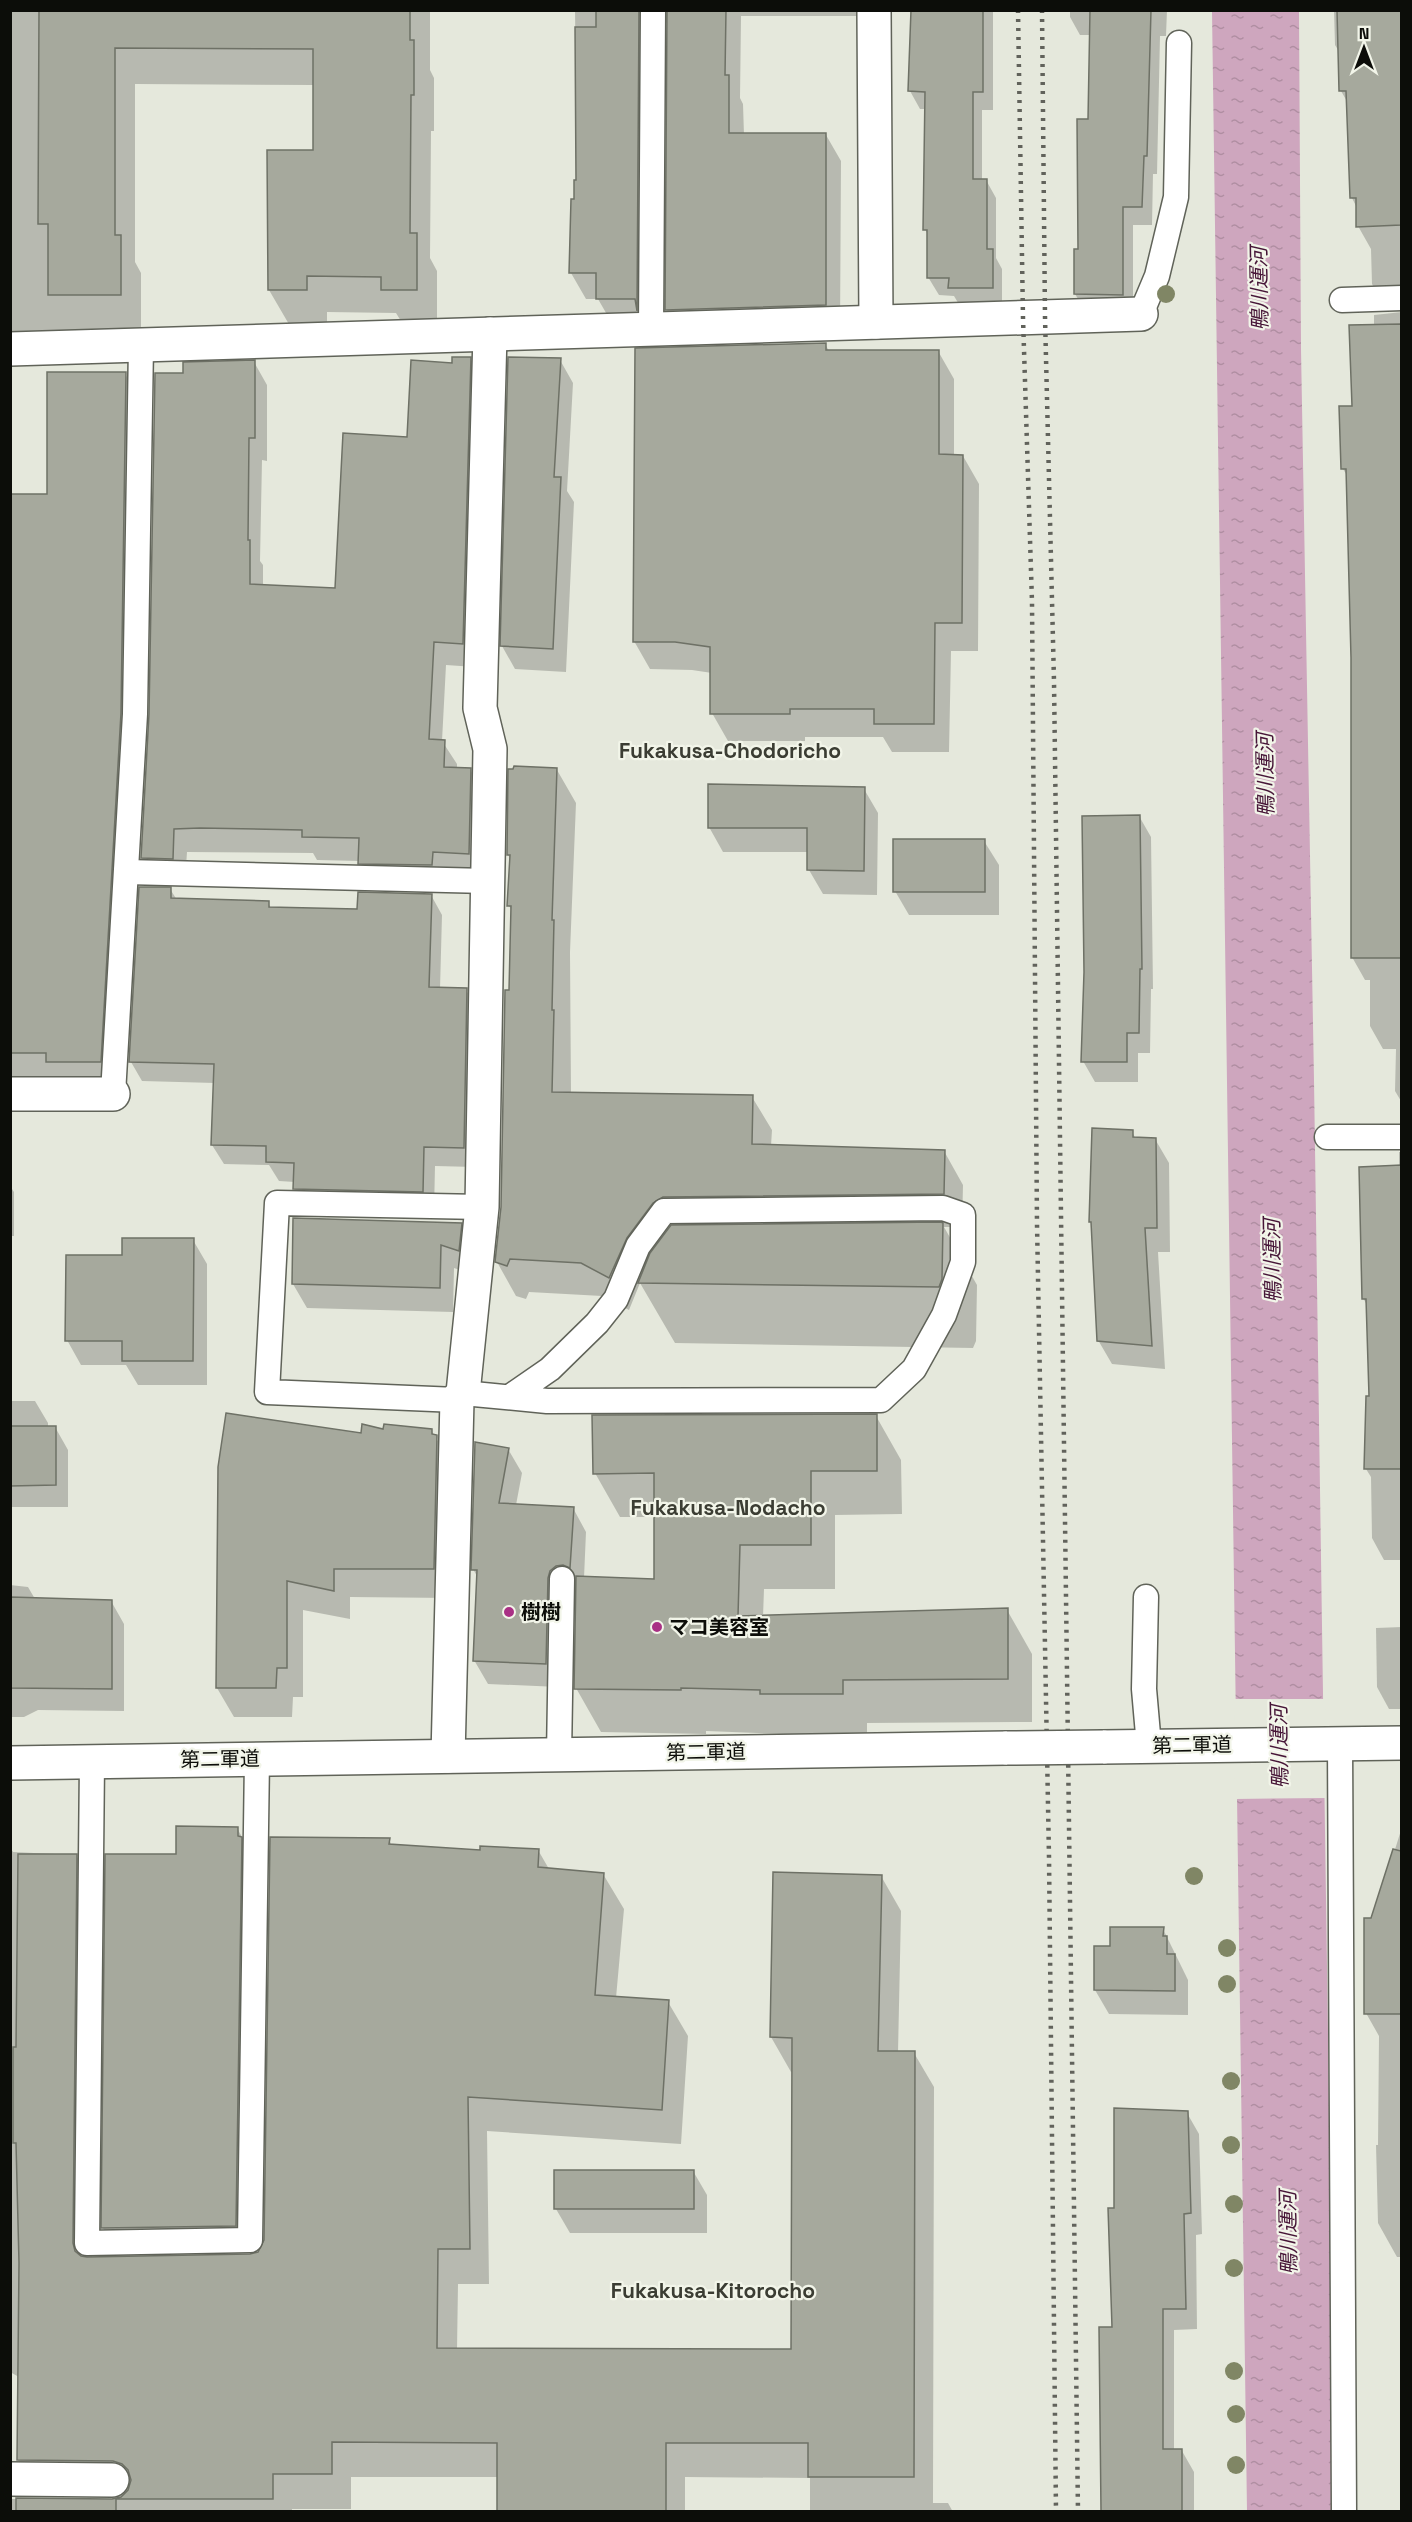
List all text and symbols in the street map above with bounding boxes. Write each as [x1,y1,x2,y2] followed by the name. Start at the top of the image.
[1334,18,1394,78] north arrow
[1359,23,1369,44] text: N
[1245,243,1273,331] water label: 鴨川運河
[1251,729,1279,817] water label: 鴨川運河
[619,737,841,764] district label: Fukakusa-Chodoricho
[1258,1215,1286,1303] water label: 鴨川運河
[631,1494,825,1521] district label: Fukakusa-Nodacho
[521,1599,561,1625] place label: 樹樹
[502,1605,516,1619] marker: 樹樹
[669,1614,769,1640] place label: マコ美容室
[650,1620,664,1634] marker: マコ美容室
[1265,1701,1293,1789] water label: 鴨川運河
[1152,1731,1232,1759] street label: 第二軍道
[666,1738,746,1766] street label: 第二軍道
[180,1745,260,1773] street label: 第二軍道
[1274,2187,1302,2275] water label: 鴨川運河
[611,2277,815,2304] district label: Fukakusa-Kitorocho

